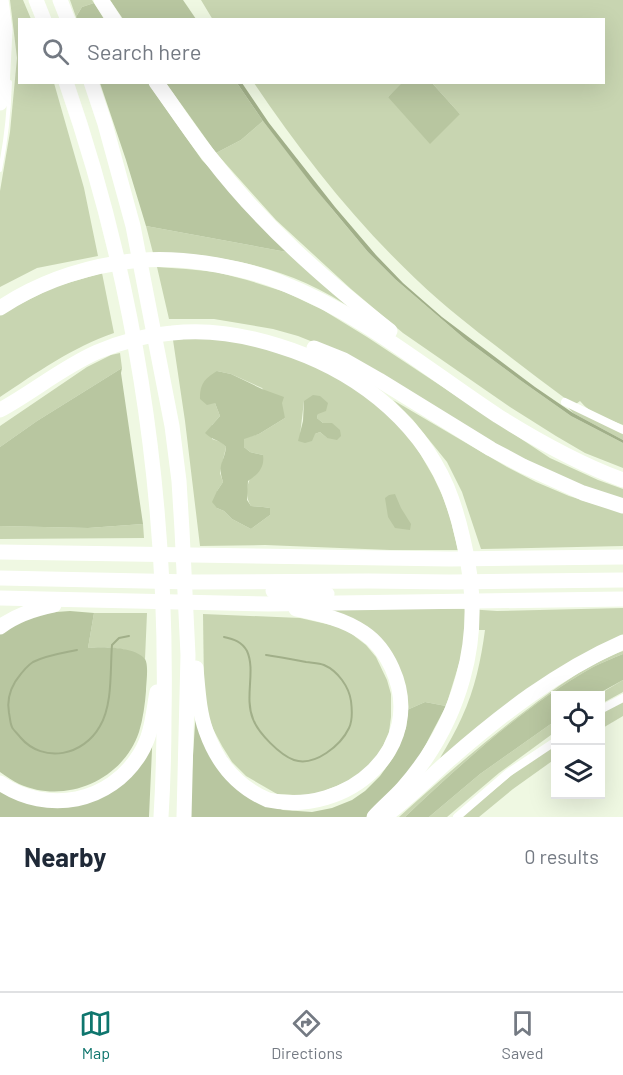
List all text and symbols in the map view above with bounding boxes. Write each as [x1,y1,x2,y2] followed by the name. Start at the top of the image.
[18,18,605,84] search box
[39,35,72,68] icon: search
[87,38,201,64] text: Search here
[551,691,605,799] map controls
[551,691,605,745] button: locate
[551,745,605,799] button: layers
[24,841,106,872] text: Nearby
[524,844,599,868] text: 0 results
[79,1007,112,1062] tab: Map
[271,1007,343,1062] tab: Directions
[502,1007,544,1062] tab: Saved

